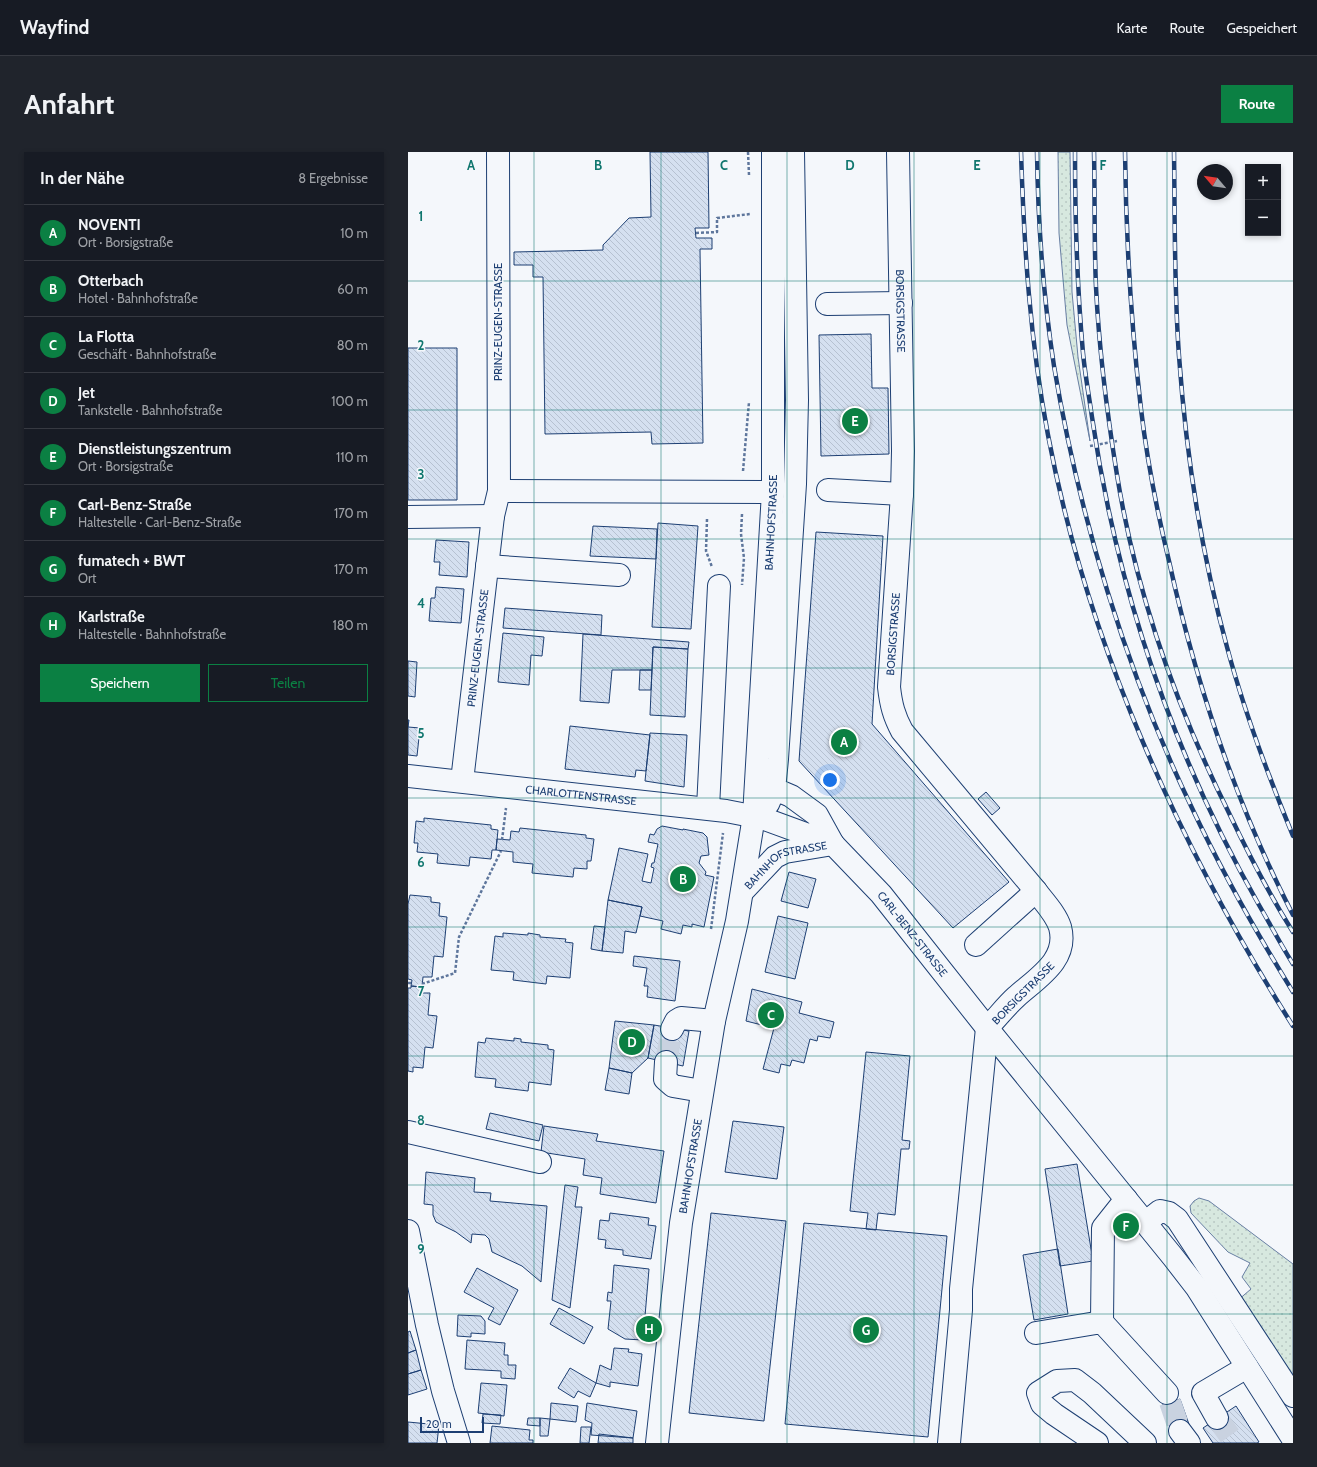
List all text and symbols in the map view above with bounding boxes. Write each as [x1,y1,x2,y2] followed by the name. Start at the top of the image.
[20,16,89,39] text: Wayfind
[1117,19,1147,37] text: Karte
[1169,19,1205,37] text: Route
[1227,19,1297,37] text: Gespeichert
[1221,85,1293,123] button: Route
[24,87,114,121] text: Anfahrt
[467,157,476,173] text: A
[594,157,602,173] text: B
[720,157,728,173] text: C
[845,157,855,173] text: D
[973,157,981,173] text: E
[1100,157,1107,173] text: F
[1197,164,1233,200] north arrow
[1245,164,1281,236] map controls
[1245,164,1281,200] button: +
[40,168,124,188] text: In der Nähe
[298,170,368,186] text: 8 Ergebnisse
[1245,200,1281,236] button: −
[419,208,423,224] text: 1
[78,216,141,234] text: NOVENTI
[49,225,57,241] text: A
[340,225,368,241] text: 10 m
[78,234,173,250] text: Ort · Borsigstraße
[491,263,505,381] street label: PRINZ-EUGEN-STRASSE
[893,269,908,353] street label: BORSIGSTRASSE
[78,272,143,290] text: Otterbach
[49,281,57,297] text: B
[337,281,368,297] text: 60 m
[78,290,198,306] text: Hotel · Bahnhofstraße
[78,328,134,346] text: La Flotta
[49,337,57,353] text: C
[337,337,368,353] text: 80 m
[418,337,425,353] text: 2
[78,346,216,362] text: Geschäft · Bahnhofstraße
[78,384,95,402] text: Jet
[48,393,58,409] text: D
[331,393,368,409] text: 100 m
[78,402,222,418] text: Tankstelle · Bahnhofstraße
[842,406,868,436] pin: E
[78,440,231,458] text: Dienstleistungszentrum
[49,449,57,465] text: E
[336,449,368,465] text: 110 m
[78,458,173,474] text: Ort · Borsigstraße
[417,466,425,482] text: 3
[761,475,780,571] street label: BAHNHOFSTRASSE
[78,496,191,514] text: Carl-Benz-Straße
[50,505,56,521] text: F
[334,505,368,521] text: 170 m
[78,514,241,530] text: Haltestelle · Carl-Benz-Straße
[78,552,185,570] text: fumatech + BWT
[49,561,57,577] text: G
[334,561,368,577] text: 170 m
[78,570,96,586] text: Ort
[464,588,491,708] street label: PRINZ-EUGEN-STRASSE
[883,592,903,676] street label: BORSIGSTRASSE
[417,595,425,611] text: 4
[78,608,145,626] text: Karlstraße
[48,617,58,633] text: H
[332,617,368,633] text: 180 m
[78,626,226,642] text: Haltestelle · Bahnhofstraße
[40,664,200,702] button: Speichern
[208,664,368,702] button: Teilen
[418,725,425,741] text: 5
[831,727,857,757] pin: A
[820,770,840,790] your location
[525,782,637,808] street label: CHARLOTTENSTRASSE
[741,838,828,892] street label: BAHNHOFSTRASSE
[417,854,425,870] text: 6
[670,864,696,894] pin: B
[874,888,951,979] street label: CARL-BENZ-STRASSE
[989,959,1057,1027] street label: BORSIGSTRASSE
[418,983,425,999] text: 7
[758,1000,784,1030] pin: C
[619,1027,645,1057] pin: D
[417,1112,425,1128] text: 8
[676,1118,705,1214] street label: BAHNHOFSTRASSE
[1113,1211,1139,1241] pin: F
[417,1241,425,1257] text: 9
[636,1314,662,1344] pin: H
[853,1315,879,1345] pin: G
[420,1415,484,1434] scale bar
[426,1417,452,1431] text: 20 m

